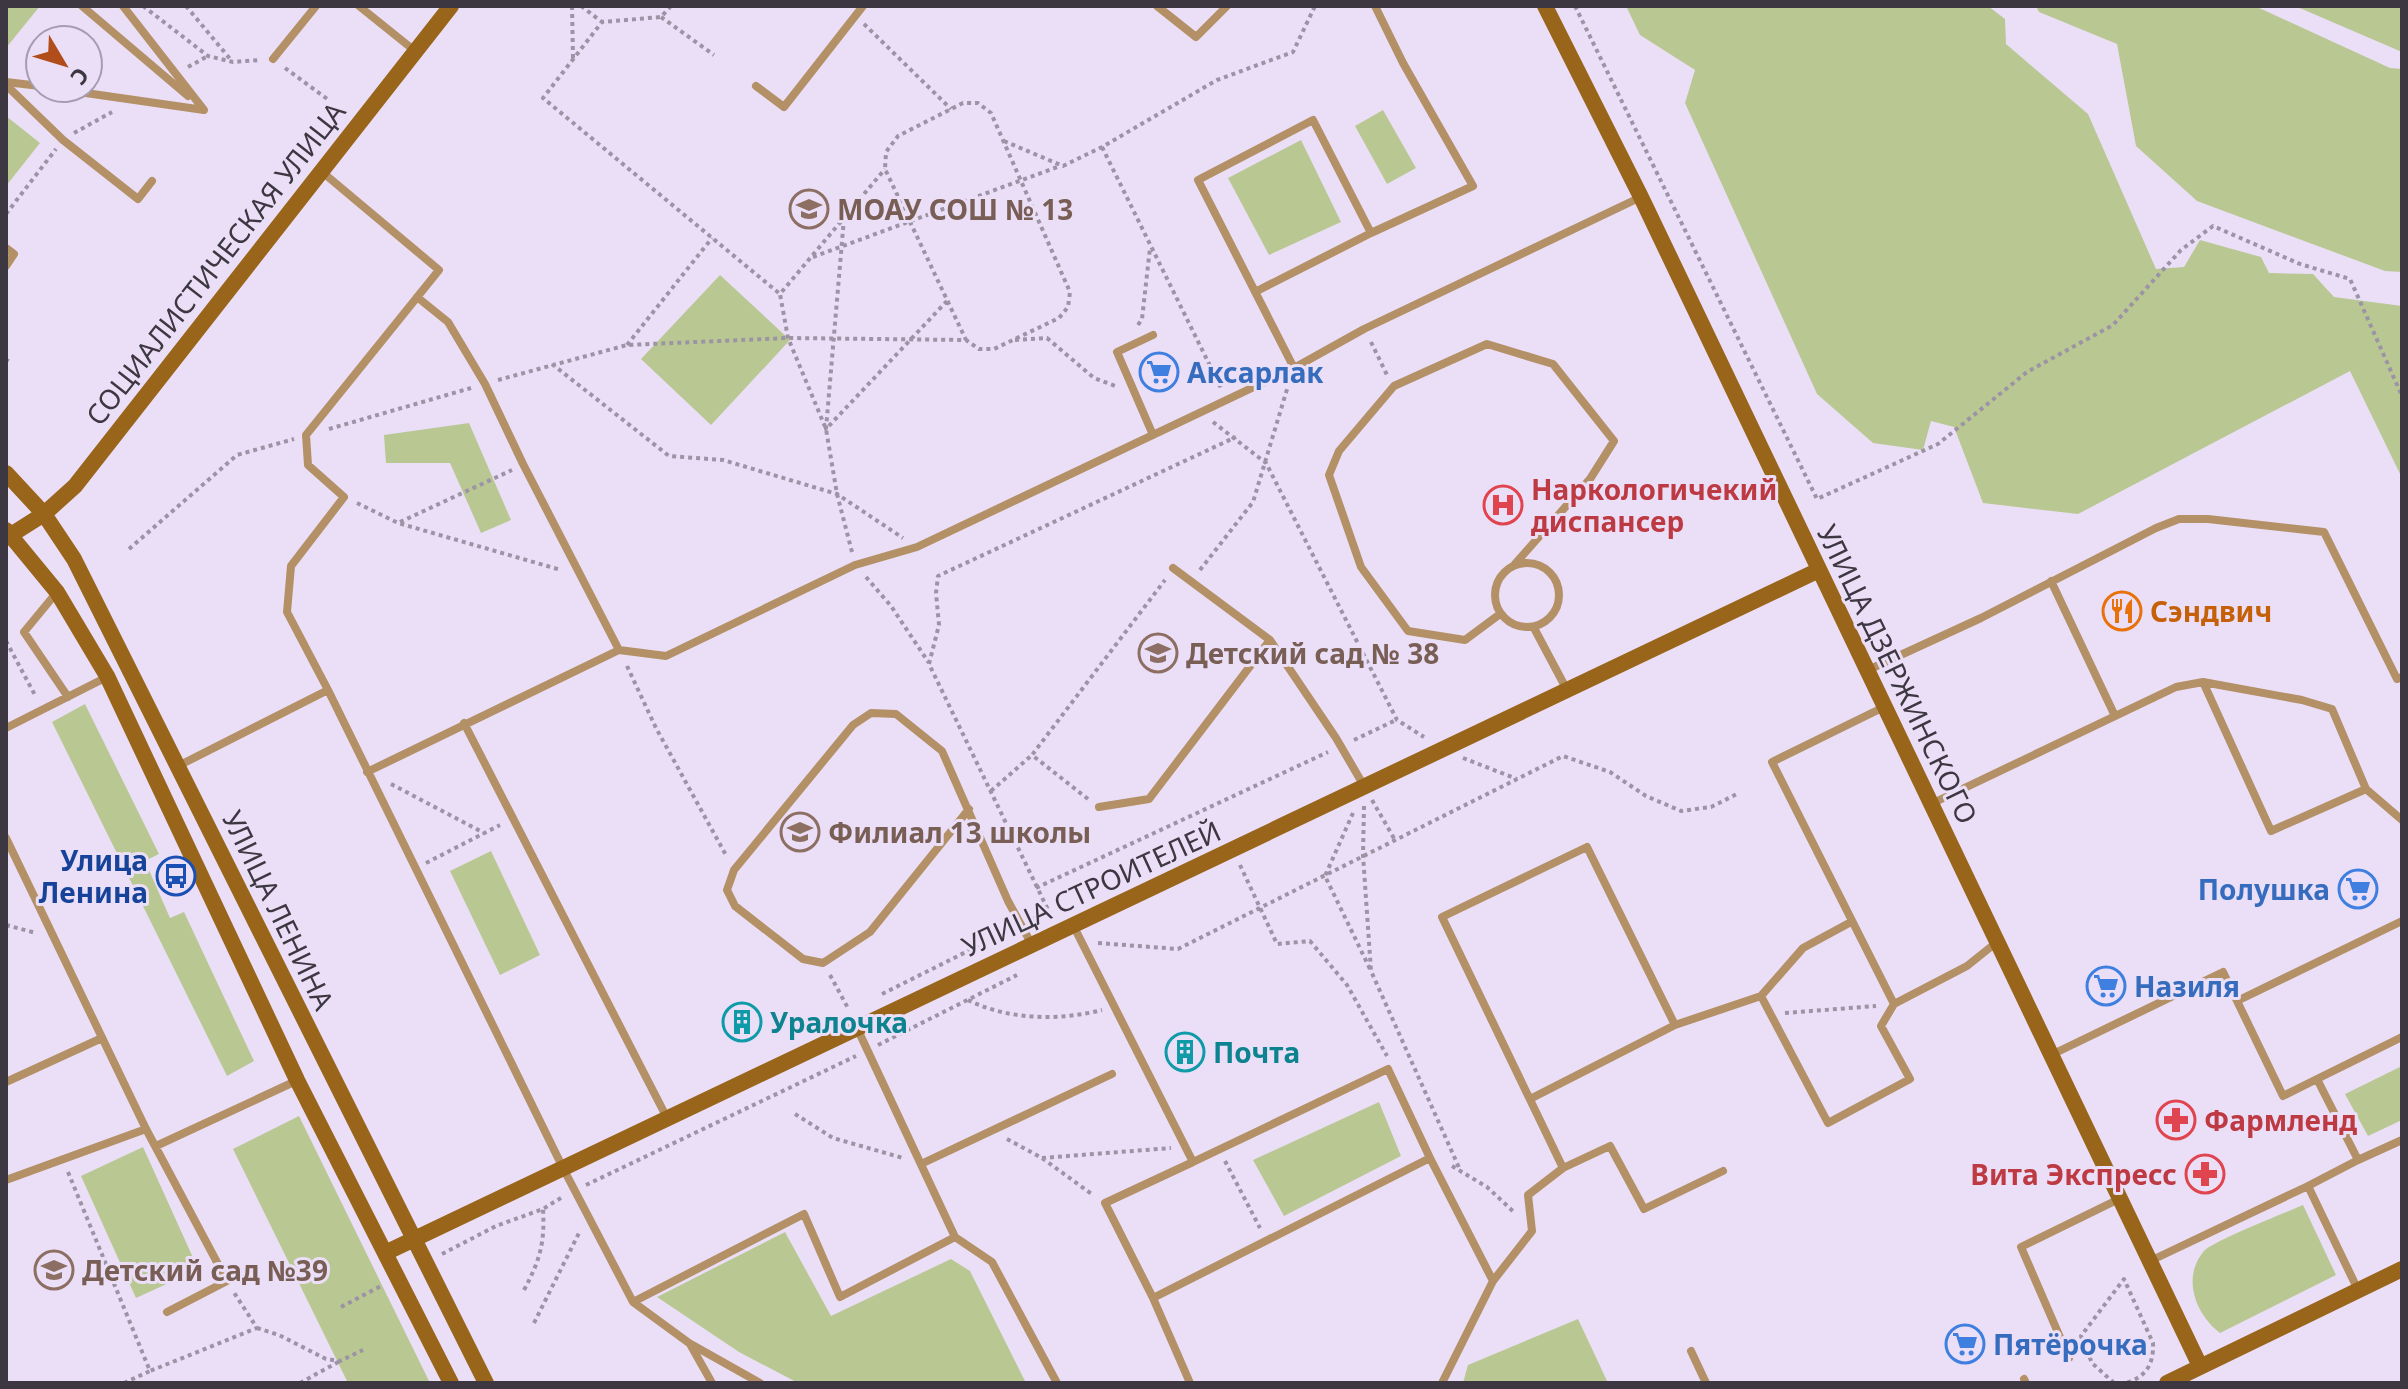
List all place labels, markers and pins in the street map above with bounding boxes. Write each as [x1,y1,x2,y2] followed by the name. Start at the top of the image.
[788,188,830,230] school or university icon: МОАУ СОШ № 13
[837,190,1073,228] place label: МОАУ СОШ № 13
[1138,351,1180,393] supermarket icon: Аксарлак
[1187,353,1324,391] place label: Аксарлак
[1531,470,1777,540] place label: Наркологичекий диспансер
[1482,484,1524,526] hospital icon: Наркологичекий диспансер
[2101,590,2143,632] restaurant icon: Сэндвич
[2150,592,2272,630] place label: Сэндвич
[1137,632,1179,674] school or university icon: Детский сад № 38
[1186,634,1439,672] place label: Детский сад № 38
[779,811,821,853] school or university icon: Филиал 13 школы
[828,813,1091,851] place label: Филиал 13 школы
[39,841,148,911] place label: Улица Ленина
[155,855,197,897] bus stop icon: Улица Ленина
[2337,868,2379,910] supermarket icon: Полушка
[2198,870,2330,908] place label: Полушка
[2085,965,2127,1007] supermarket icon: Назиля
[2134,967,2240,1005] place label: Назиля
[721,1001,763,1043] building icon: Уралочка
[770,1003,908,1041] place label: Уралочка
[1164,1031,1206,1073] building icon: Почта
[1213,1033,1300,1071] place label: Почта
[2155,1099,2197,1141] pharmacy icon: Фармленд
[2204,1101,2357,1139] place label: Фармленд
[2184,1153,2226,1195] pharmacy icon: Вита Экспресс
[1970,1155,2177,1193] place label: Вита Экспресс
[33,1249,75,1291] school or university icon: Детский сад №39
[82,1251,328,1289] place label: Детский сад №39
[1944,1323,1986,1365] supermarket icon: Пятёрочка
[1993,1325,2148,1363] place label: Пятёрочка

